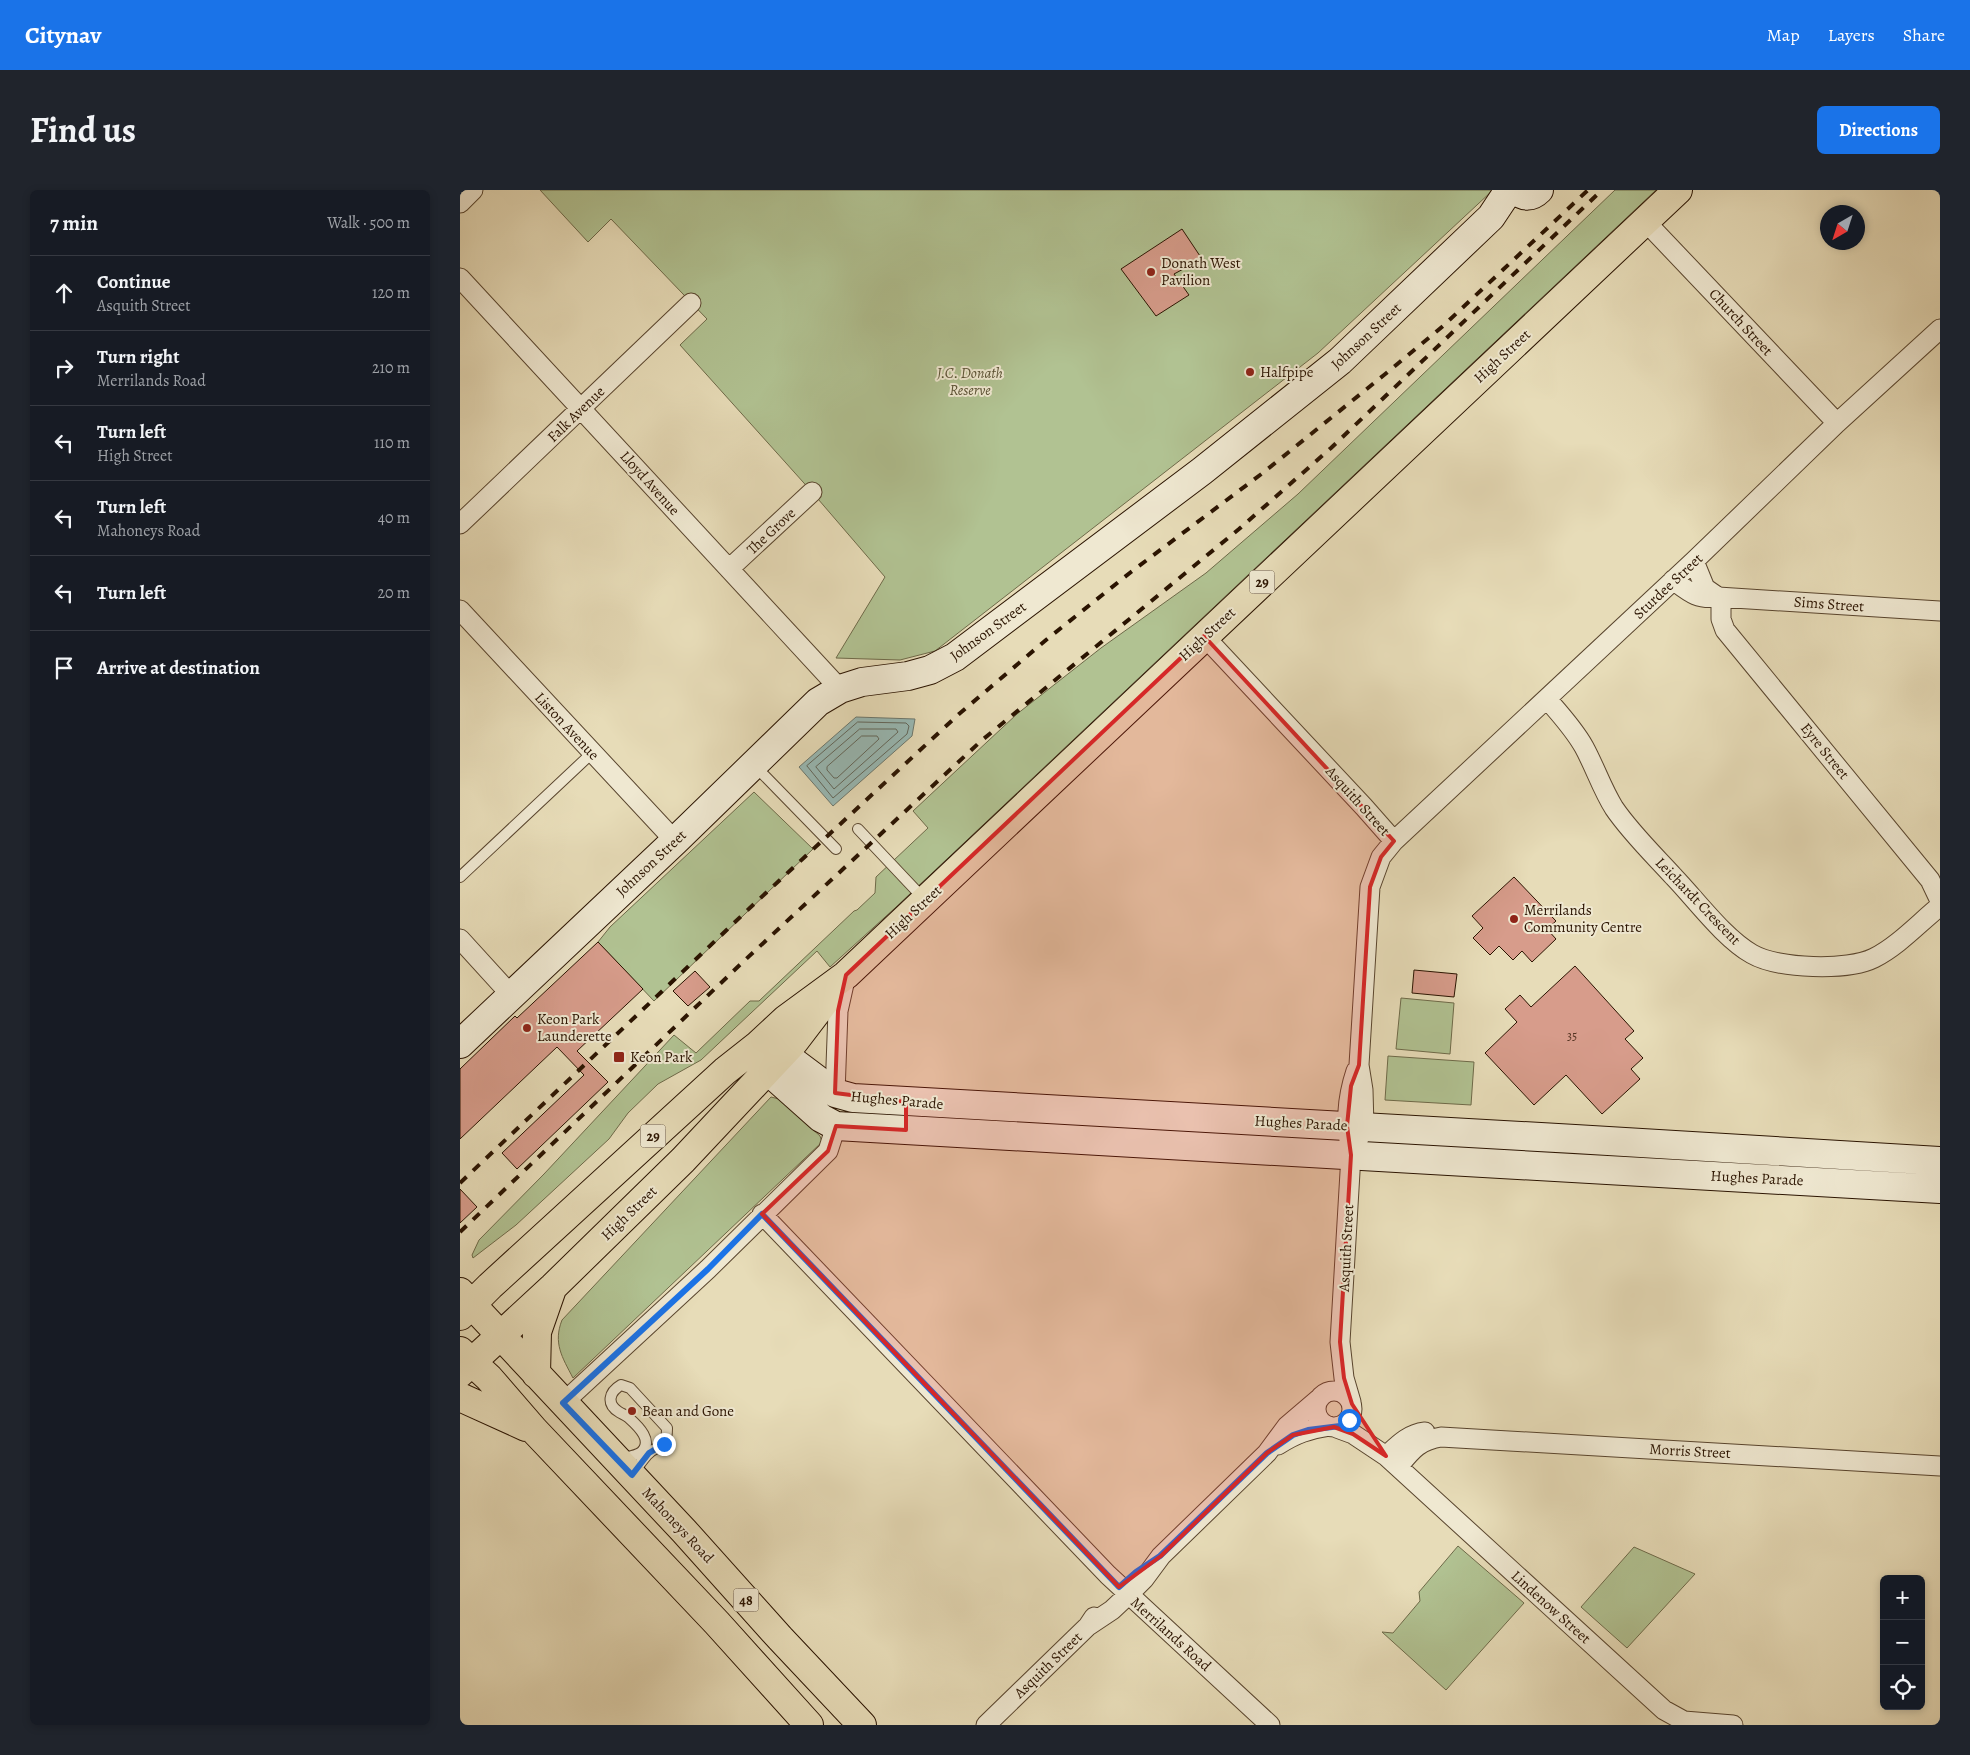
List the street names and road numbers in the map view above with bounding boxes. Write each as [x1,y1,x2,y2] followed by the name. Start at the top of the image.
[1705,284,1777,360] street label: Church Street
[1326,298,1406,374] street label: Johnson Street
[1469,325,1535,387] street label: High Street
[543,381,609,446] street label: Falk Avenue
[616,446,685,520] street label: Lloyd Avenue
[742,503,800,559] street label: The Grove
[1629,549,1707,623] street label: Sturdee Street
[1250,571,1274,594] road number: 29
[1793,592,1865,616] street label: Sims Street
[946,597,1030,665] street label: Johnson Street
[1174,603,1240,665] street label: High Street
[530,688,604,765] street label: Liston Avenue
[1796,719,1854,783] street label: Eyre Street
[1321,761,1395,840] street label: Asquith Street
[611,825,691,901] street label: Johnson Street
[1651,853,1745,949] street label: Leichardt Crescent
[880,881,946,943] street label: High Street
[850,1086,944,1114] street label: Hughes Parade
[1254,1111,1348,1135] street label: Hughes Parade
[640,1124,666,1148] road number: 29
[1710,1166,1804,1190] street label: Hughes Parade
[597,1181,661,1245] street label: High Street
[1334,1204,1358,1293] street label: Asquith Street
[1649,1439,1731,1463] street label: Morris Street
[638,1483,719,1568] street label: Mahoneys Road
[1507,1566,1595,1648] street label: Lindenow Street
[734,1588,758,1612] road number: 48
[1126,1592,1216,1676] street label: Merrilands Road
[1009,1627,1087,1703] street label: Asquith Street

